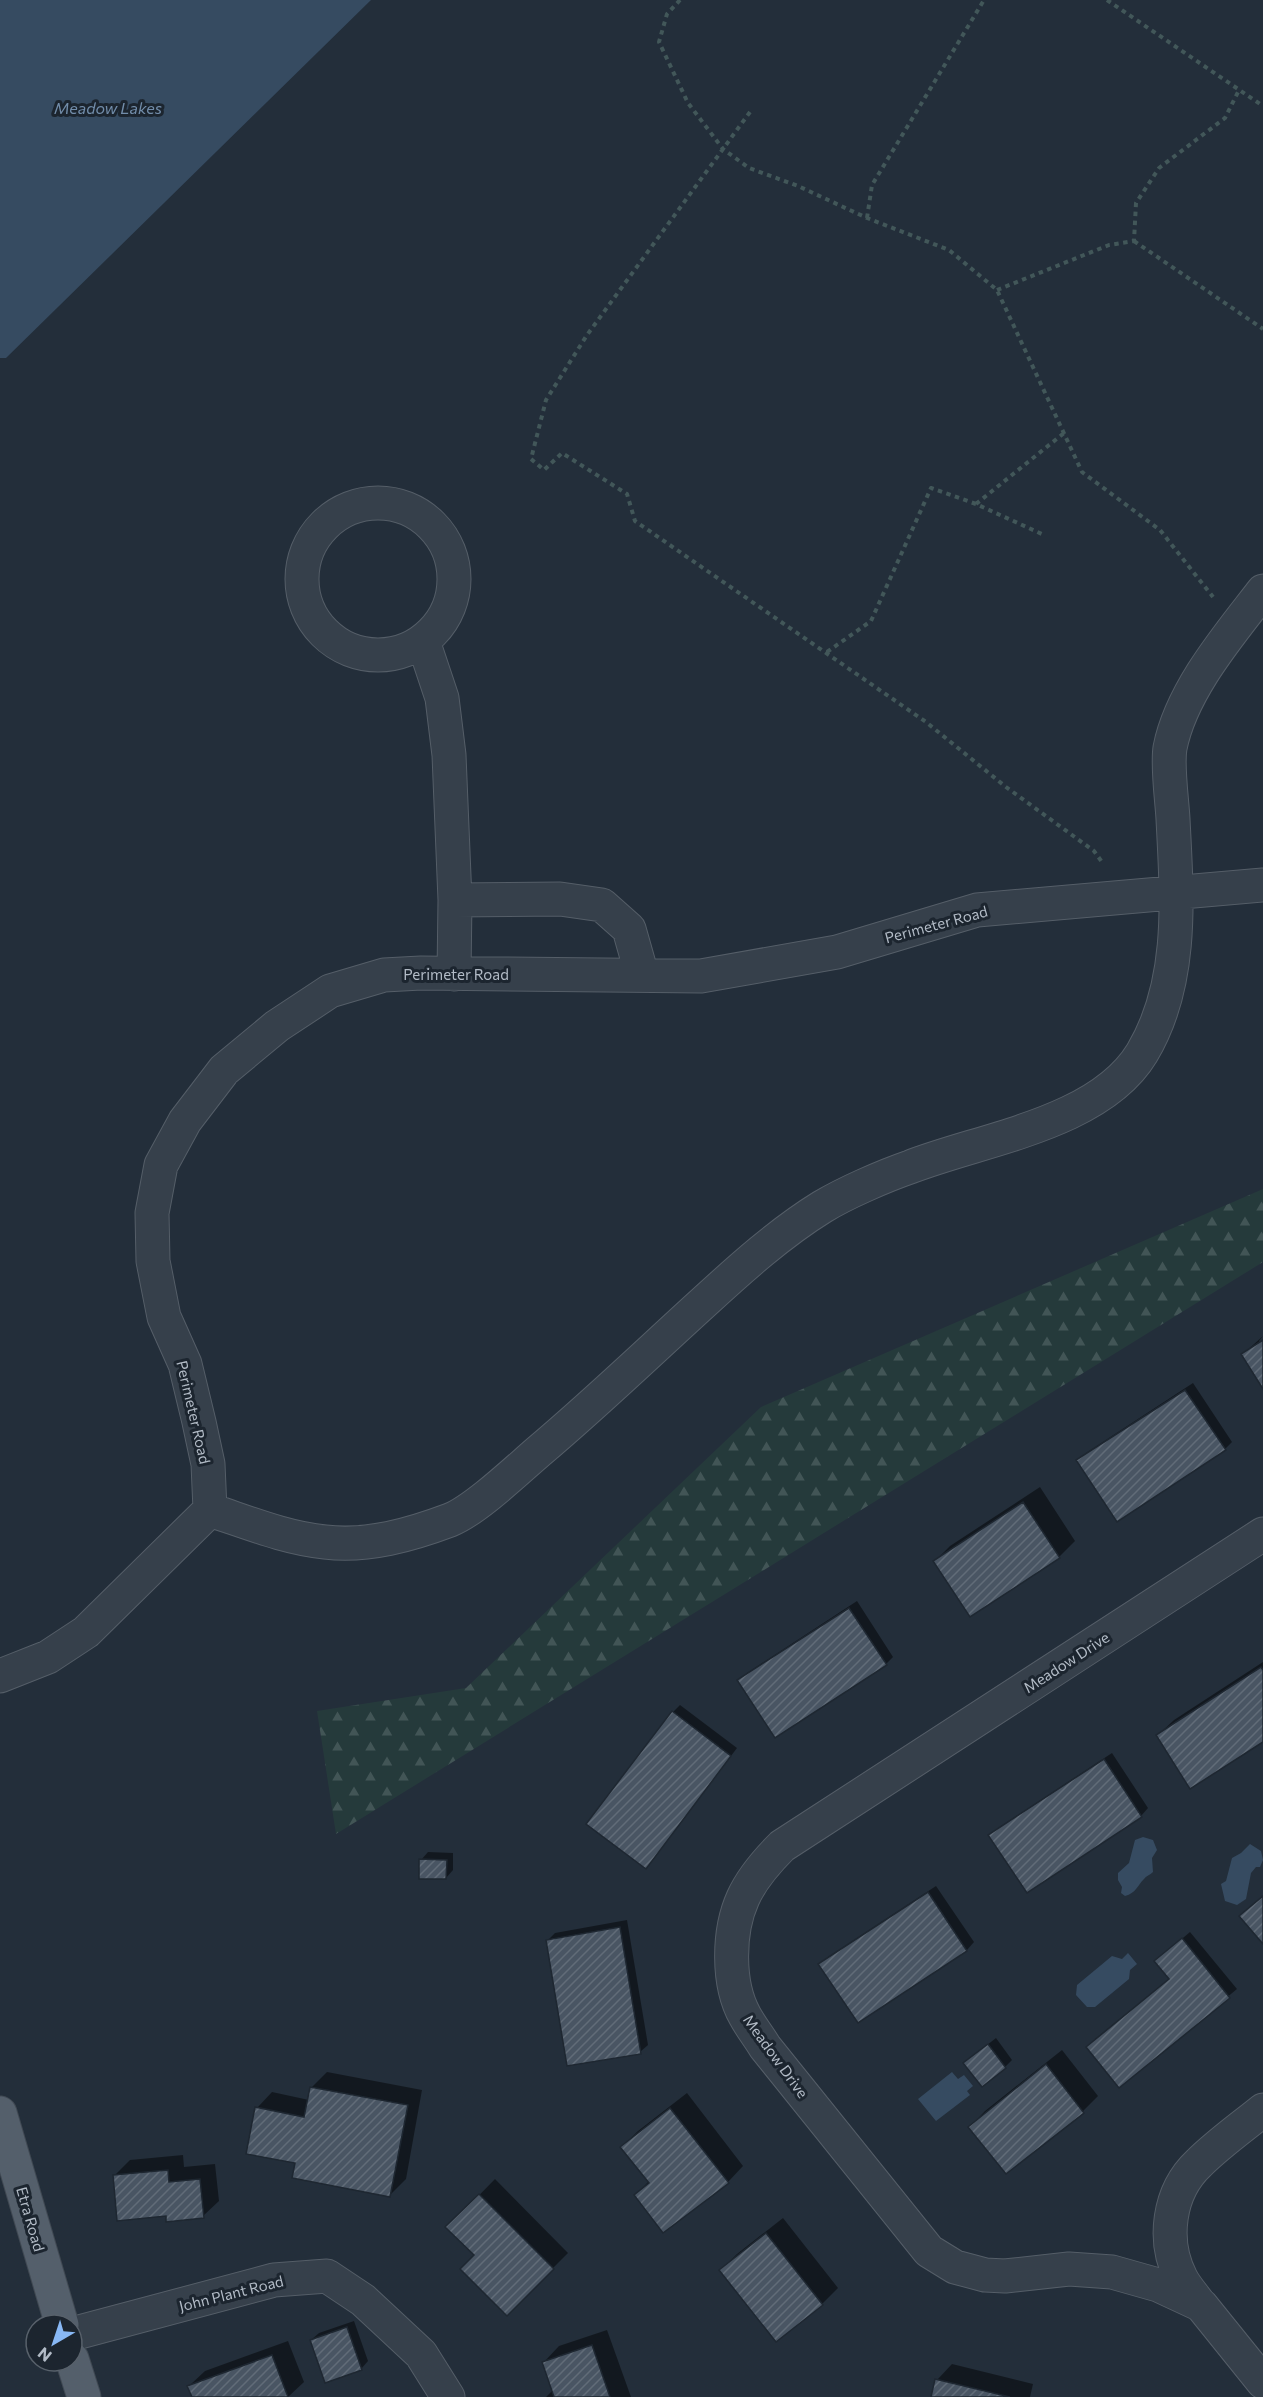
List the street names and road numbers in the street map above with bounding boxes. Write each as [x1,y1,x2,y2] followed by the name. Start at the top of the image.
[883,902,989,946] street label: Perimeter Road
[403,965,509,983] street label: Perimeter Road
[173,1359,215,1465] street label: Perimeter Road
[1020,1628,1112,1696] street label: Meadow Drive
[740,2011,812,2101] street label: Meadow Drive
[13,2185,49,2253] street label: Etra Road
[177,2271,285,2315] street label: John Plant Road

